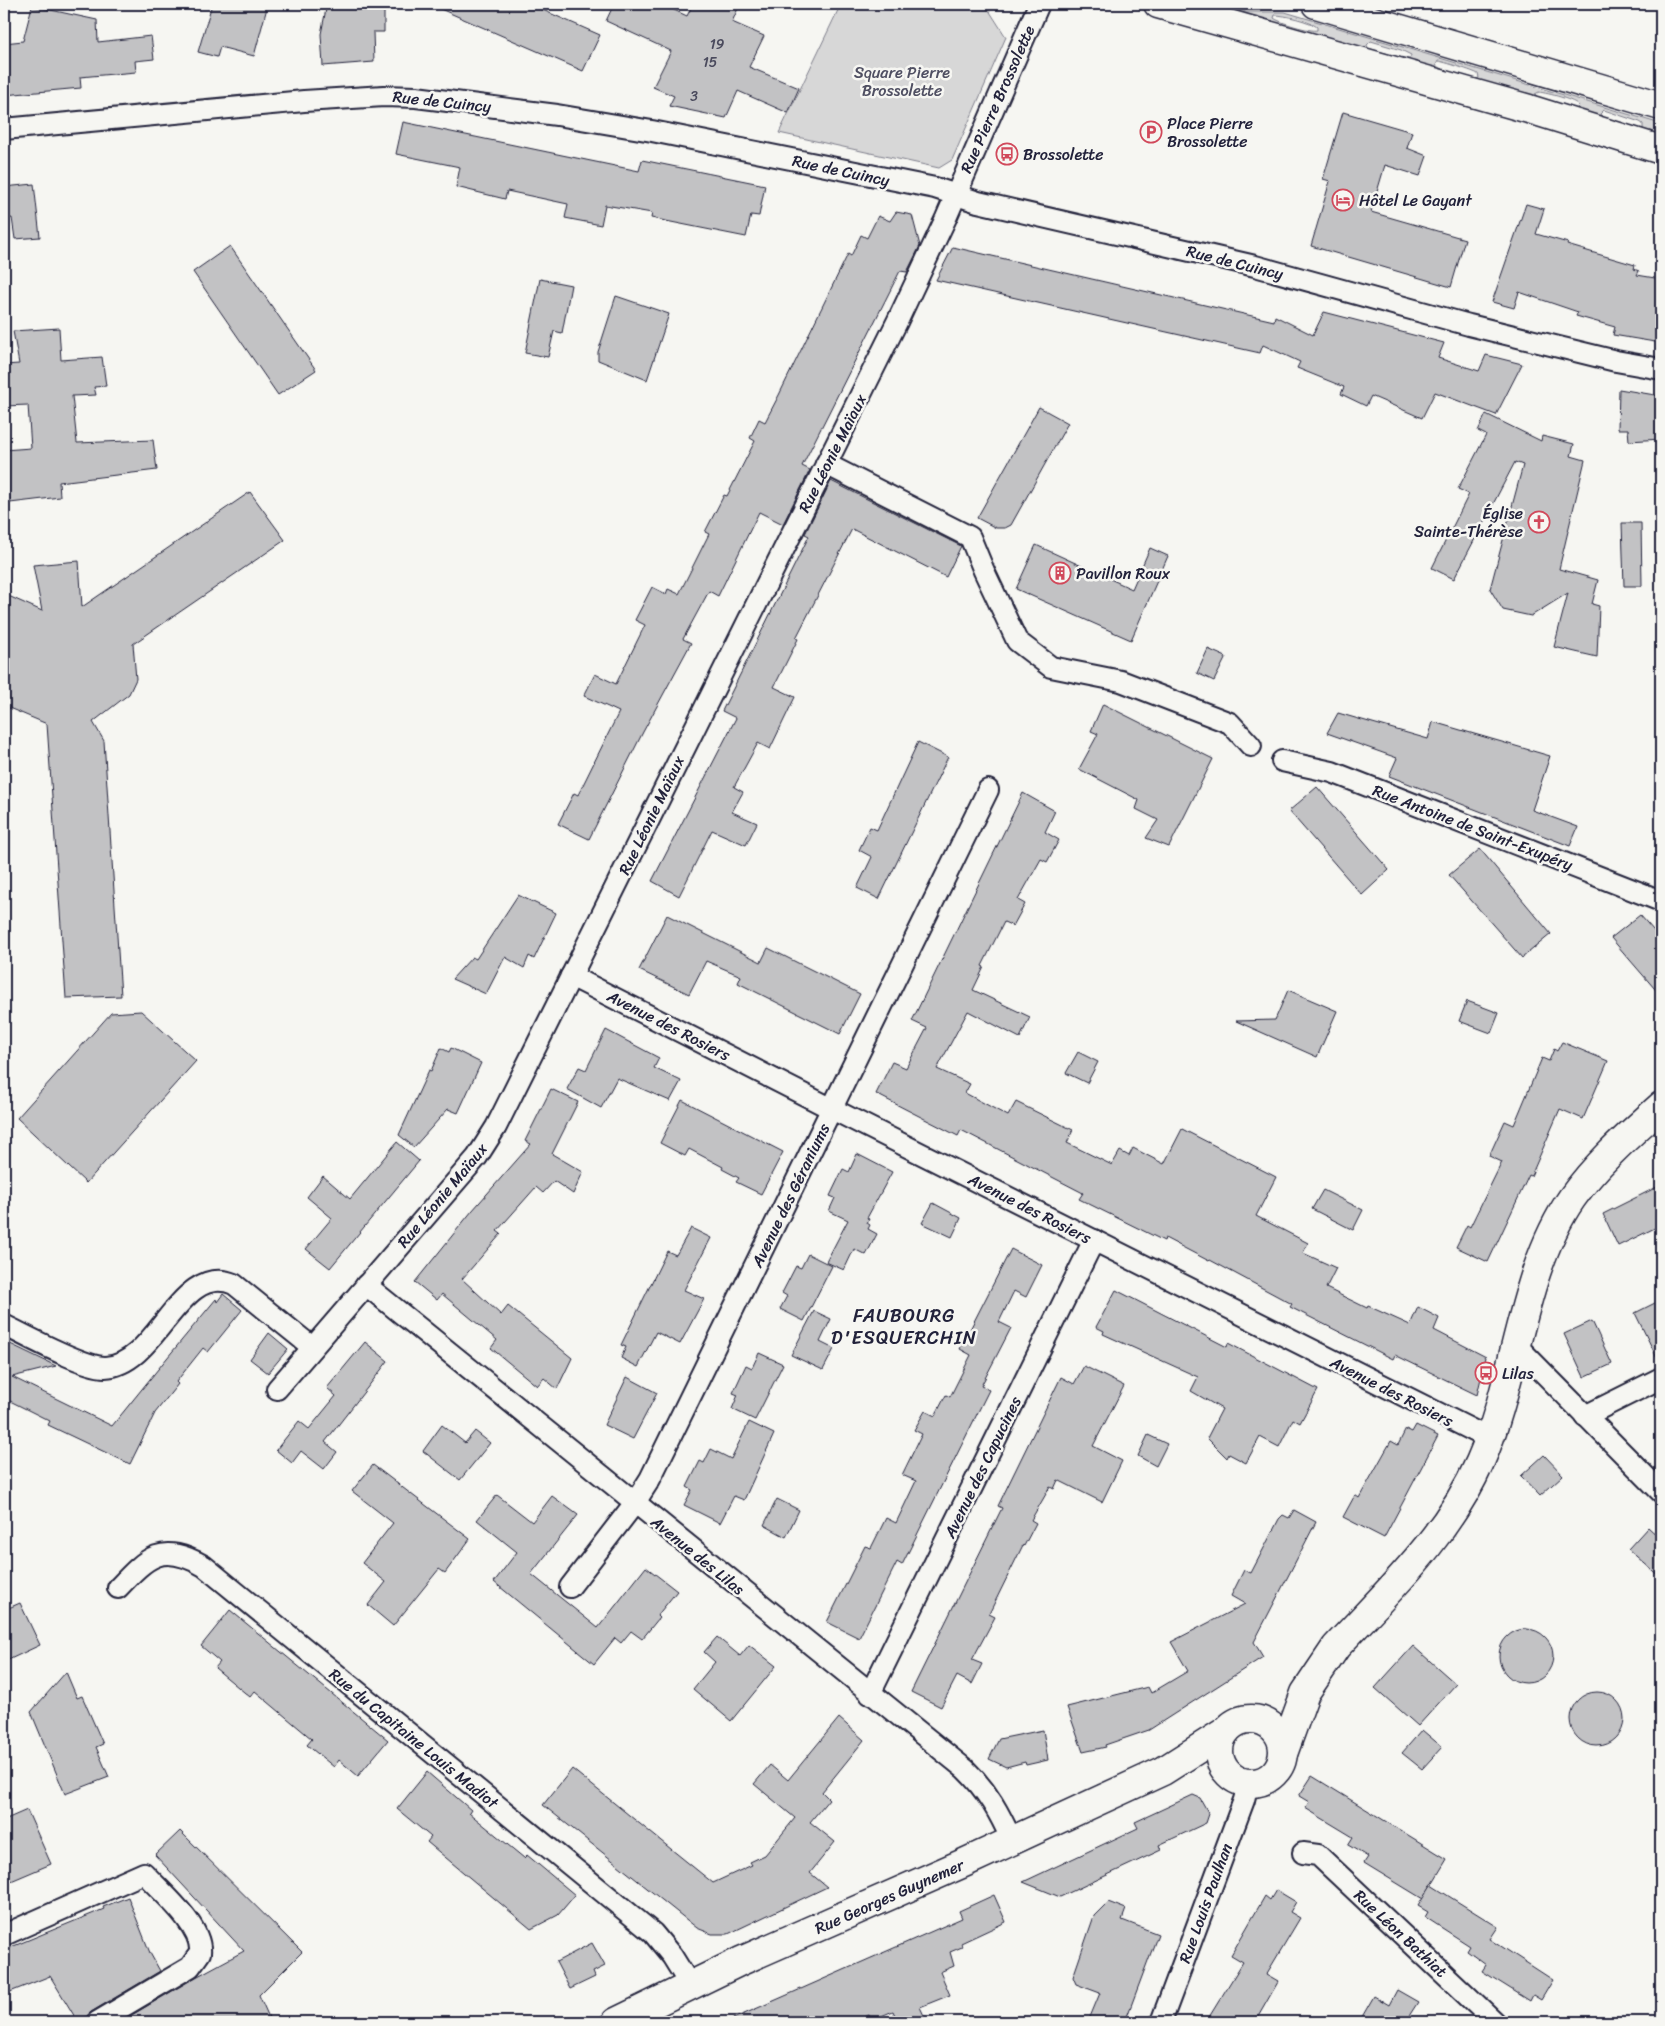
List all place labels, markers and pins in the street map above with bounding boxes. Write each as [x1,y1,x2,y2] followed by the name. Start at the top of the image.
[1167,109,1253,156] place label: Place Pierre Brossolette
[1139,120,1163,144] parking icon: Place Pierre Brossolette
[1023,140,1104,169] place label: Brossolette
[995,142,1019,166] bus stop icon: Brossolette
[1359,186,1472,215] place label: Hôtel Le Gayant
[1331,188,1355,212] hotel icon: Hôtel Le Gayant
[1414,499,1523,546] place label: Église Sainte-Thérèse
[1527,510,1551,534] church icon: Église Sainte-Thérèse
[1076,559,1171,588] place label: Pavillon Roux
[1048,561,1072,585] building icon: Pavillon Roux
[1502,1359,1534,1388] place label: Lilas
[1474,1361,1498,1385] bus stop icon: Lilas

